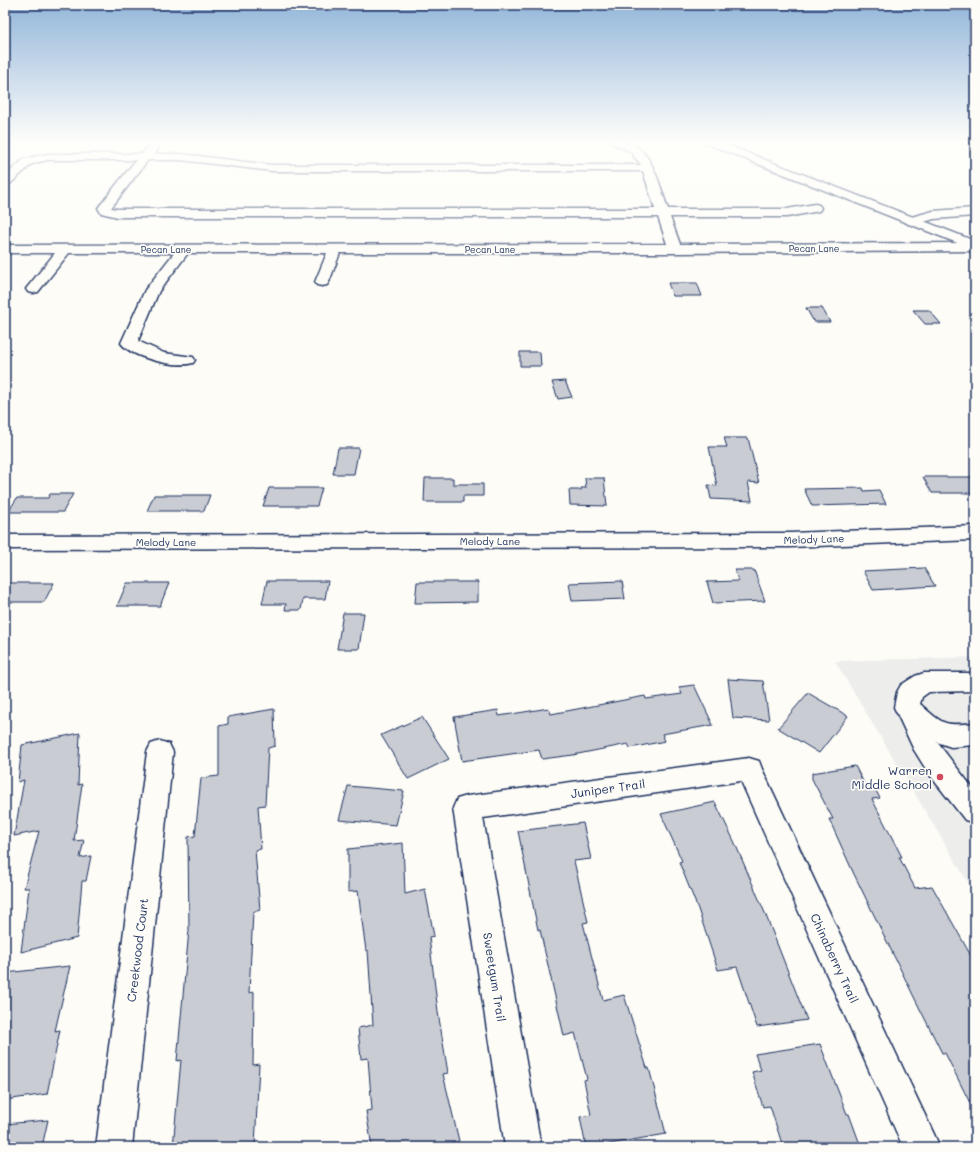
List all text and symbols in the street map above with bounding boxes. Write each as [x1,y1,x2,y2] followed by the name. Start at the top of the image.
[789,243,839,254] street label: Pecan Lane
[141,244,191,255] street label: Pecan Lane
[465,244,515,255] street label: Pecan Lane
[783,531,845,547] street label: Melody Lane
[460,534,520,548] street label: Melody Lane
[136,535,196,549] street label: Melody Lane
[851,762,932,792] place label: Warren Middle School
[935,772,945,782] marker: Warren Middle School
[570,775,646,801] street label: Juniper Trail
[123,897,151,1003] street label: Creekwood Court
[807,911,863,1005] street label: Chinaberry Trail
[480,931,510,1023] street label: Sweetgum Trail

